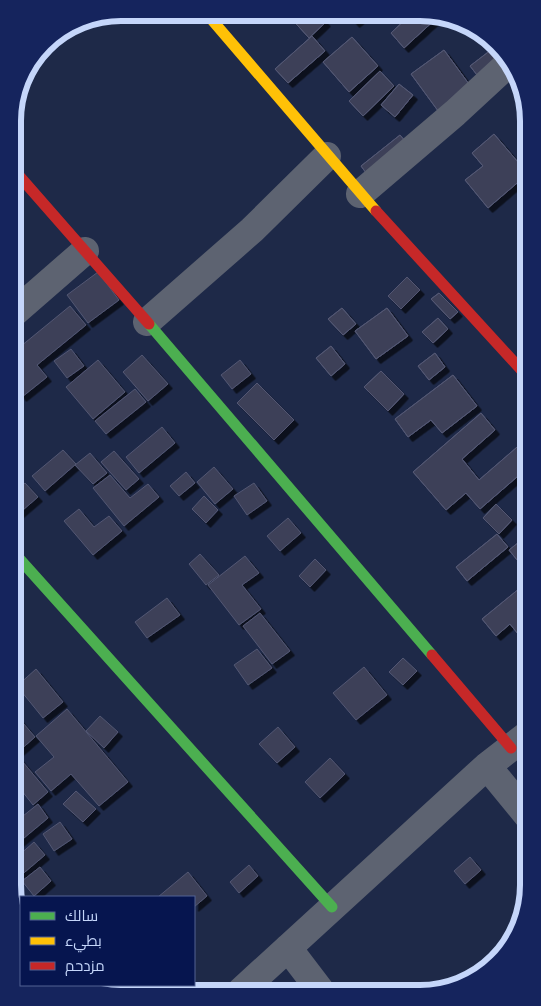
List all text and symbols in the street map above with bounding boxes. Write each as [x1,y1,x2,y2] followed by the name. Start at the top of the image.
[20,896,195,986] legend
[65,907,98,925] text: سالك
[65,932,102,953] text: بطيء
[65,957,105,976] text: مزدحم

